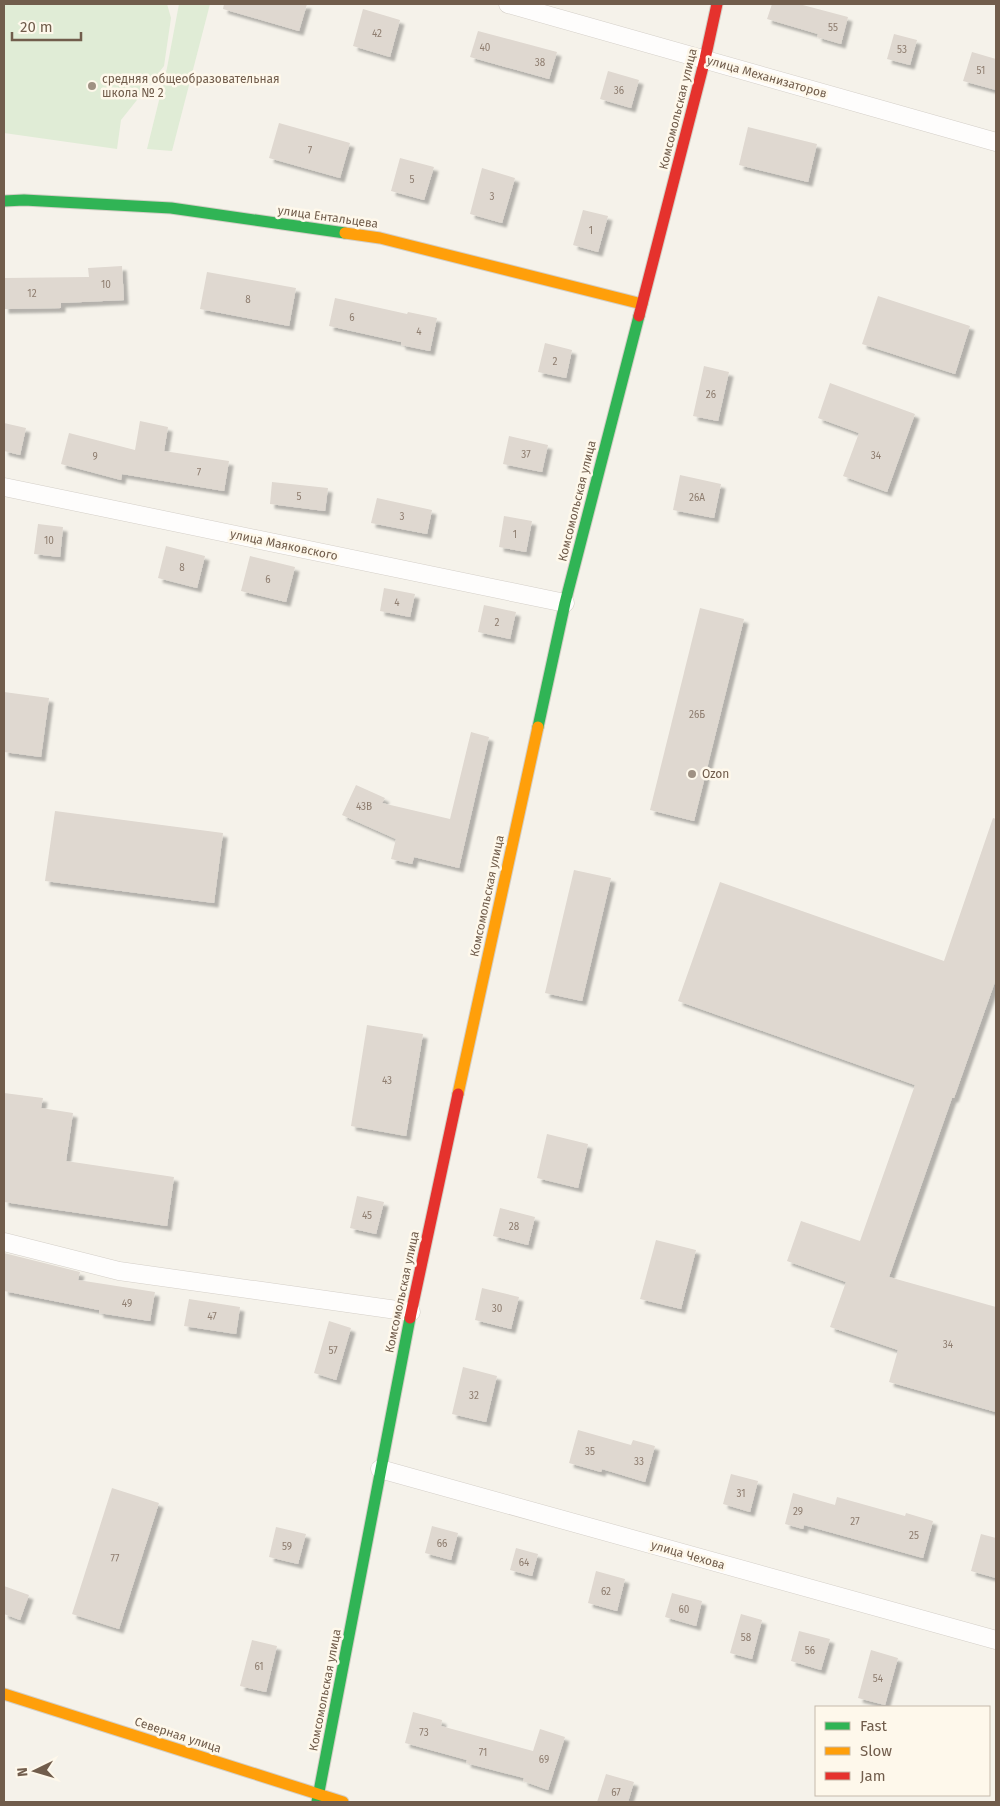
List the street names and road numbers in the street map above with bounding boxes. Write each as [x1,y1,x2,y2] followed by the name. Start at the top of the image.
[656,47,700,171] street label: Комсомольская улица
[705,53,829,101] street label: улица Механизаторов
[277,203,379,231] street label: улица Ентальцева
[555,439,599,563] street label: Комсомольская улица
[229,527,339,563] street label: улица Маяковского
[467,834,507,958] street label: Комсомольская улица
[382,1230,422,1354] street label: Комсомольская улица
[649,1538,727,1572] street label: улица Чехова
[306,1628,344,1752] street label: Комсомольская улица
[133,1714,223,1756] street label: Северная улица

